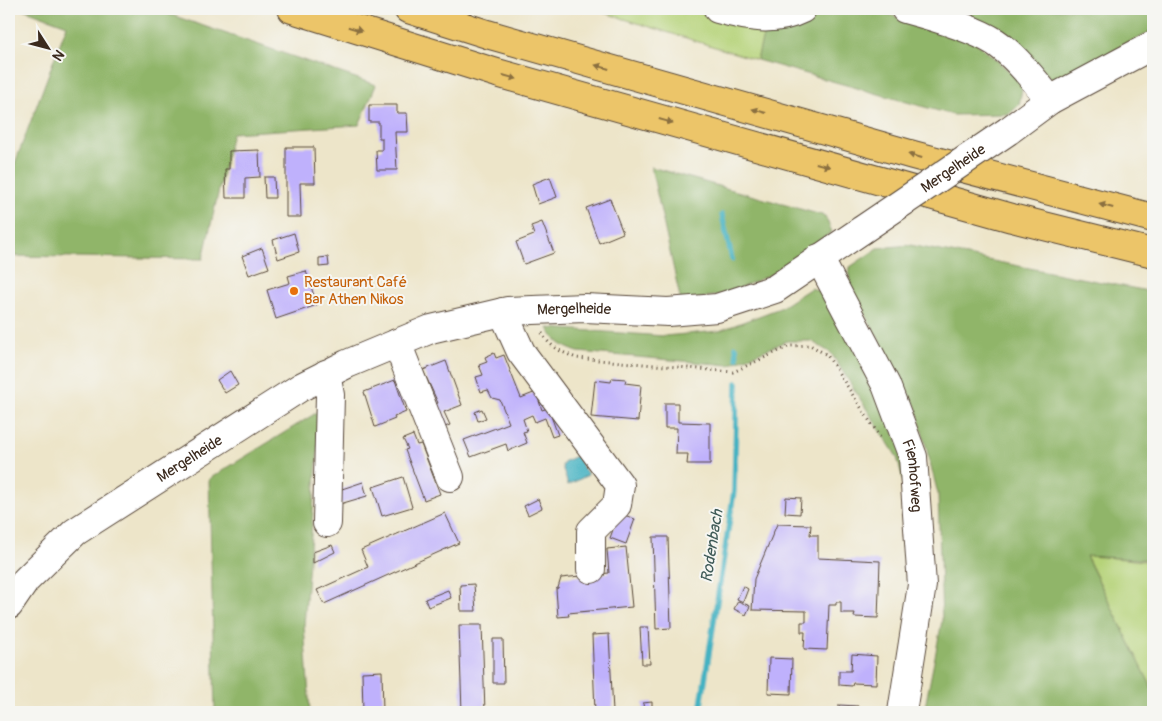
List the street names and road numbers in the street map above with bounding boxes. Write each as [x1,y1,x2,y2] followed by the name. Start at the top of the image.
[917,139,990,197] street label: Mergelheide
[537,298,612,319] street label: Mergelheide
[153,430,226,486] street label: Mergelheide
[898,437,926,513] street label: Fienhofweg

